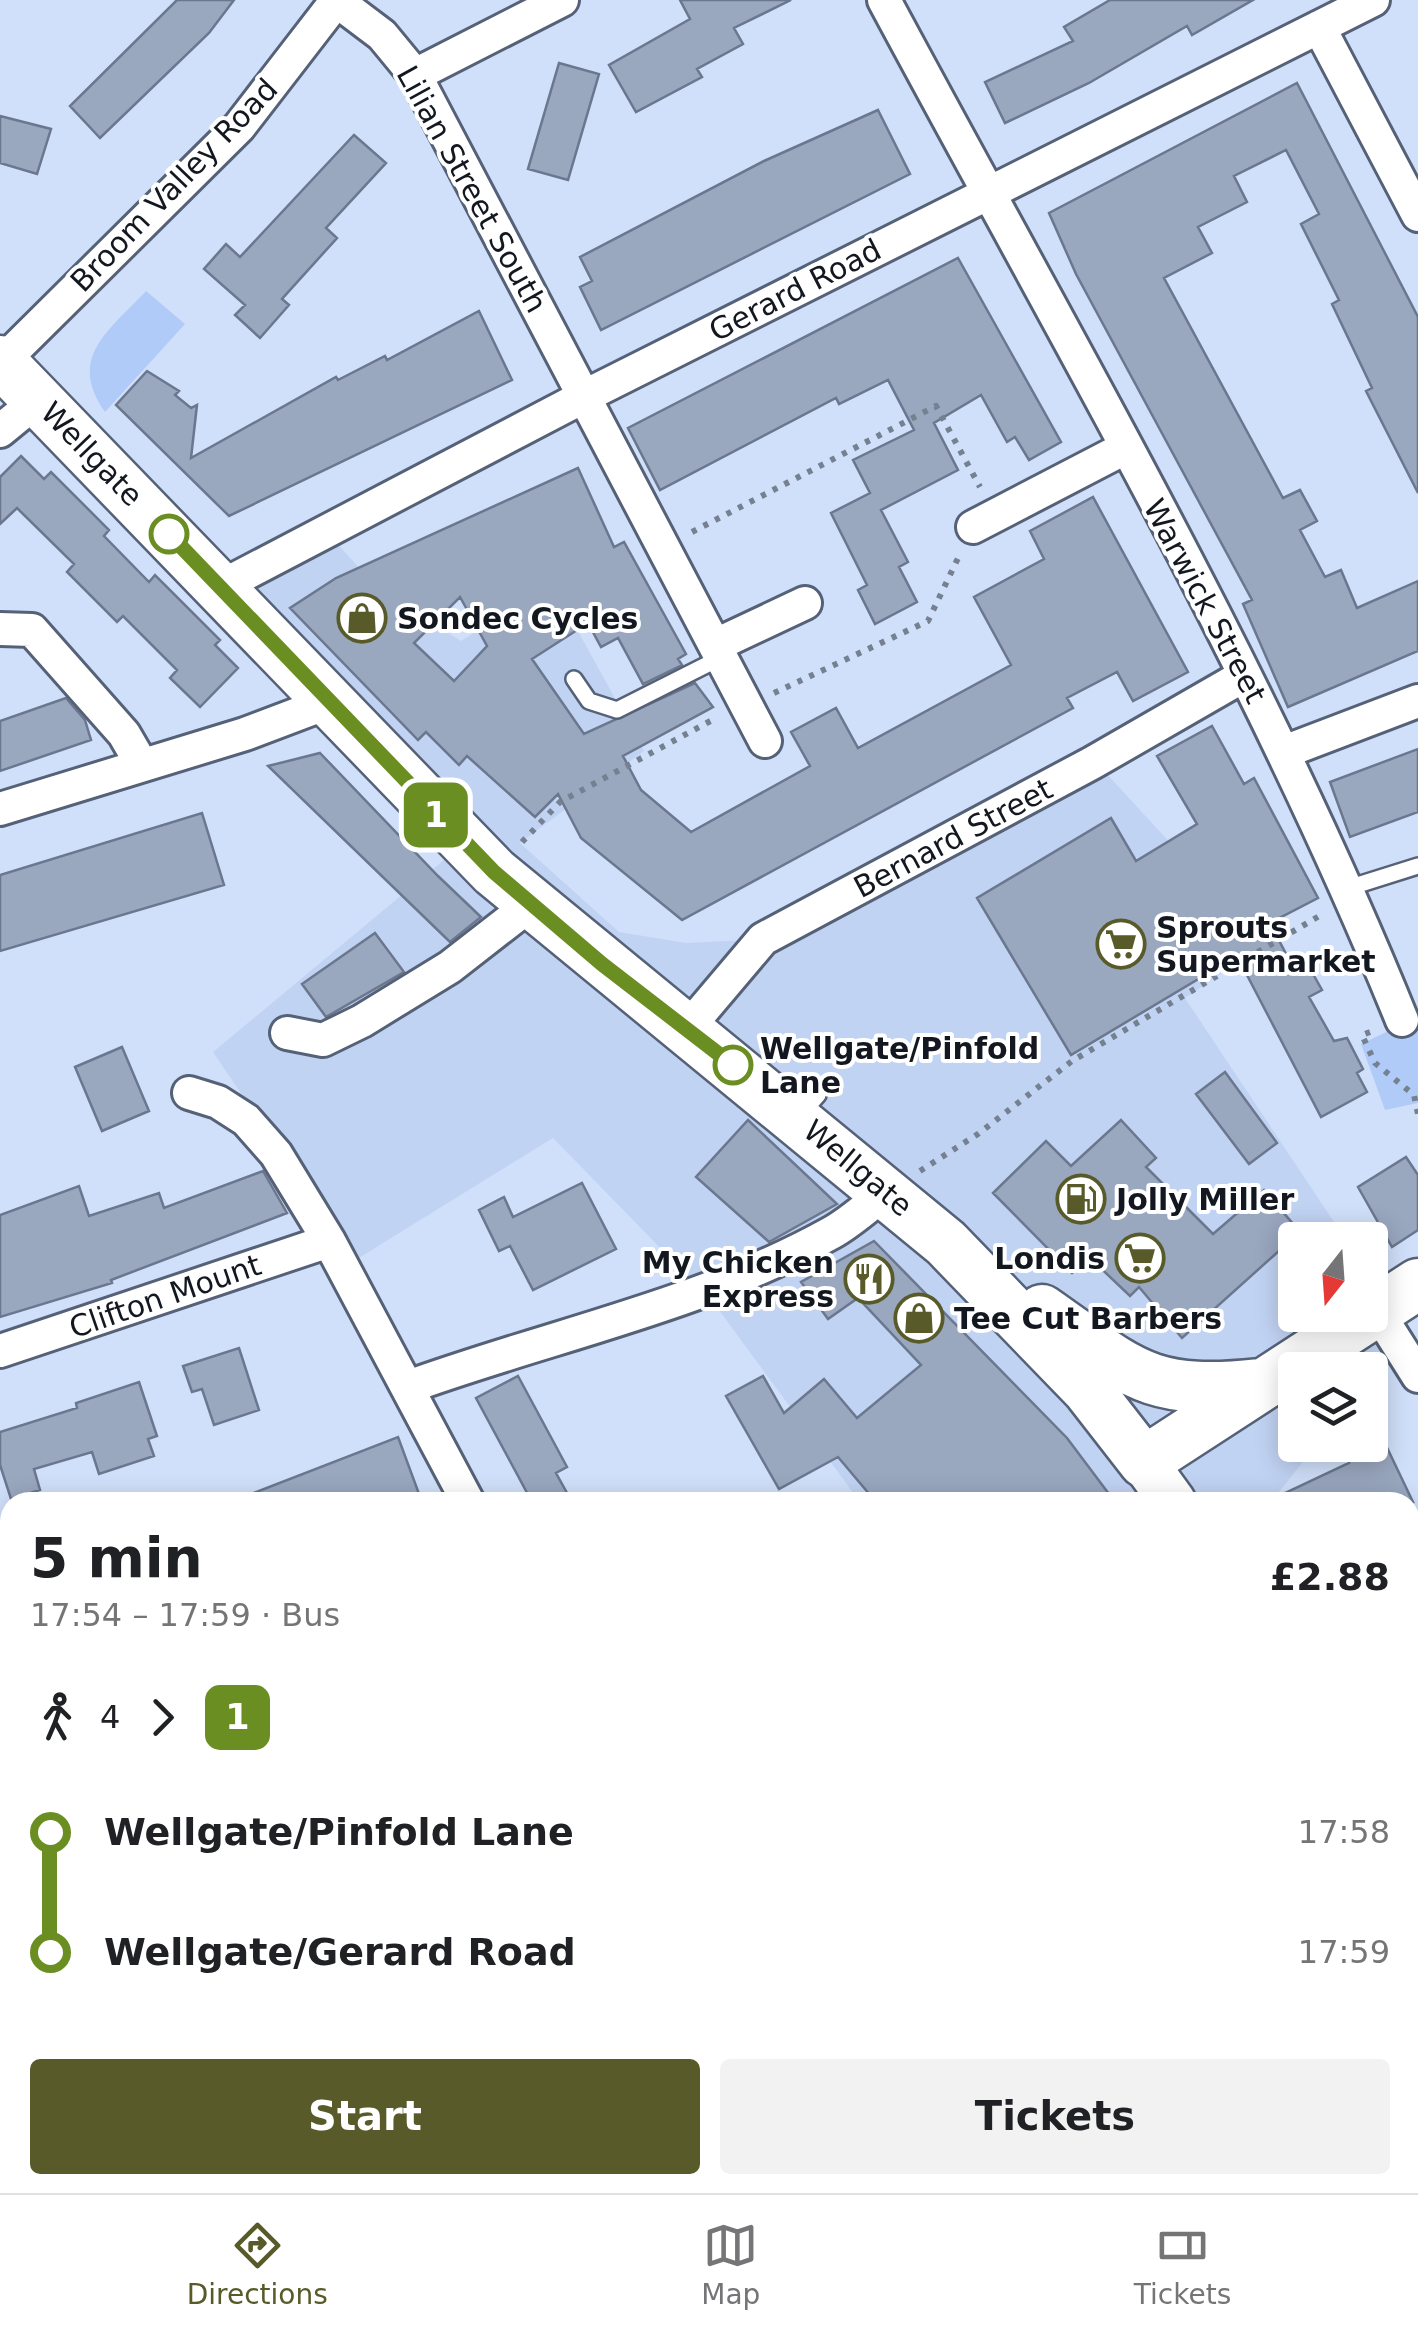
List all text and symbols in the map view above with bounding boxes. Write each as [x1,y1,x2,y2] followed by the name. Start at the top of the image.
[390,60,554,318] street label: Lilian Street South
[63,71,285,299] street label: Broom Valley Road
[703,232,887,348] street label: Gerard Road
[34,395,150,513] street label: Wellgate
[1137,493,1274,709] street label: Warwick Street
[150,515,188,553] unlabelled marker
[336,592,388,644] shop icon: Sondec Cycles
[397,601,638,636] place label: Sondec Cycles
[848,771,1058,905] street label: Bernard Street
[404,782,468,848] line badge: 1
[424,795,448,835] text: 1
[1156,910,1376,979] place label: Sprouts Supermarket
[1095,918,1147,970] supermarket icon: Sprouts Supermarket
[760,1031,1039,1100] place label: Wellgate/Pinfold Lane
[714,1046,752,1084] marker: Wellgate/Pinfold Lane
[797,1113,919,1223] street label: Wellgate
[1055,1173,1107,1225] fuel station icon: Jolly Miller
[1114,1182,1294,1217] place label: Jolly Miller
[1278,1222,1388,1332] north arrow
[1278,1222,1388,1462] map controls
[1114,1232,1166,1284] supermarket icon: Londis
[994,1241,1105,1276] place label: Londis
[642,1245,834,1314] place label: My Chicken Express
[65,1247,266,1345] street label: Clifton Mount
[843,1253,895,1305] restaurant icon: My Chicken Express
[893,1292,945,1344] shop icon: Tee Cut Barbers
[954,1301,1222,1336] place label: Tee Cut Barbers
[1278,1352,1388,1462] button: layers
[30,1526,203,1590] text: 5 min
[1270,1555,1390,1599] text: £2.88
[30,1596,340,1634] text: 17:54 – 17:59 · Bus
[30,1690,85,1745] icon: walk
[135,1690,190,1745] icon: forward
[225,1697,250,1737] text: 1
[100,1698,120,1736] text: 4
[104,1810,574,1854] text: Wellgate/Pinfold Lane
[1298,1813,1390,1851] text: 17:58
[104,1930,576,1974] text: Wellgate/Gerard Road
[1298,1933,1390,1971] text: 17:59
[30,2059,700,2174] button: Start
[720,2059,1390,2174] button: Tickets
[187,2218,328,2311] tab: Directions
[701,2218,760,2311] tab: Map
[1134,2218,1231,2311] tab: Tickets

